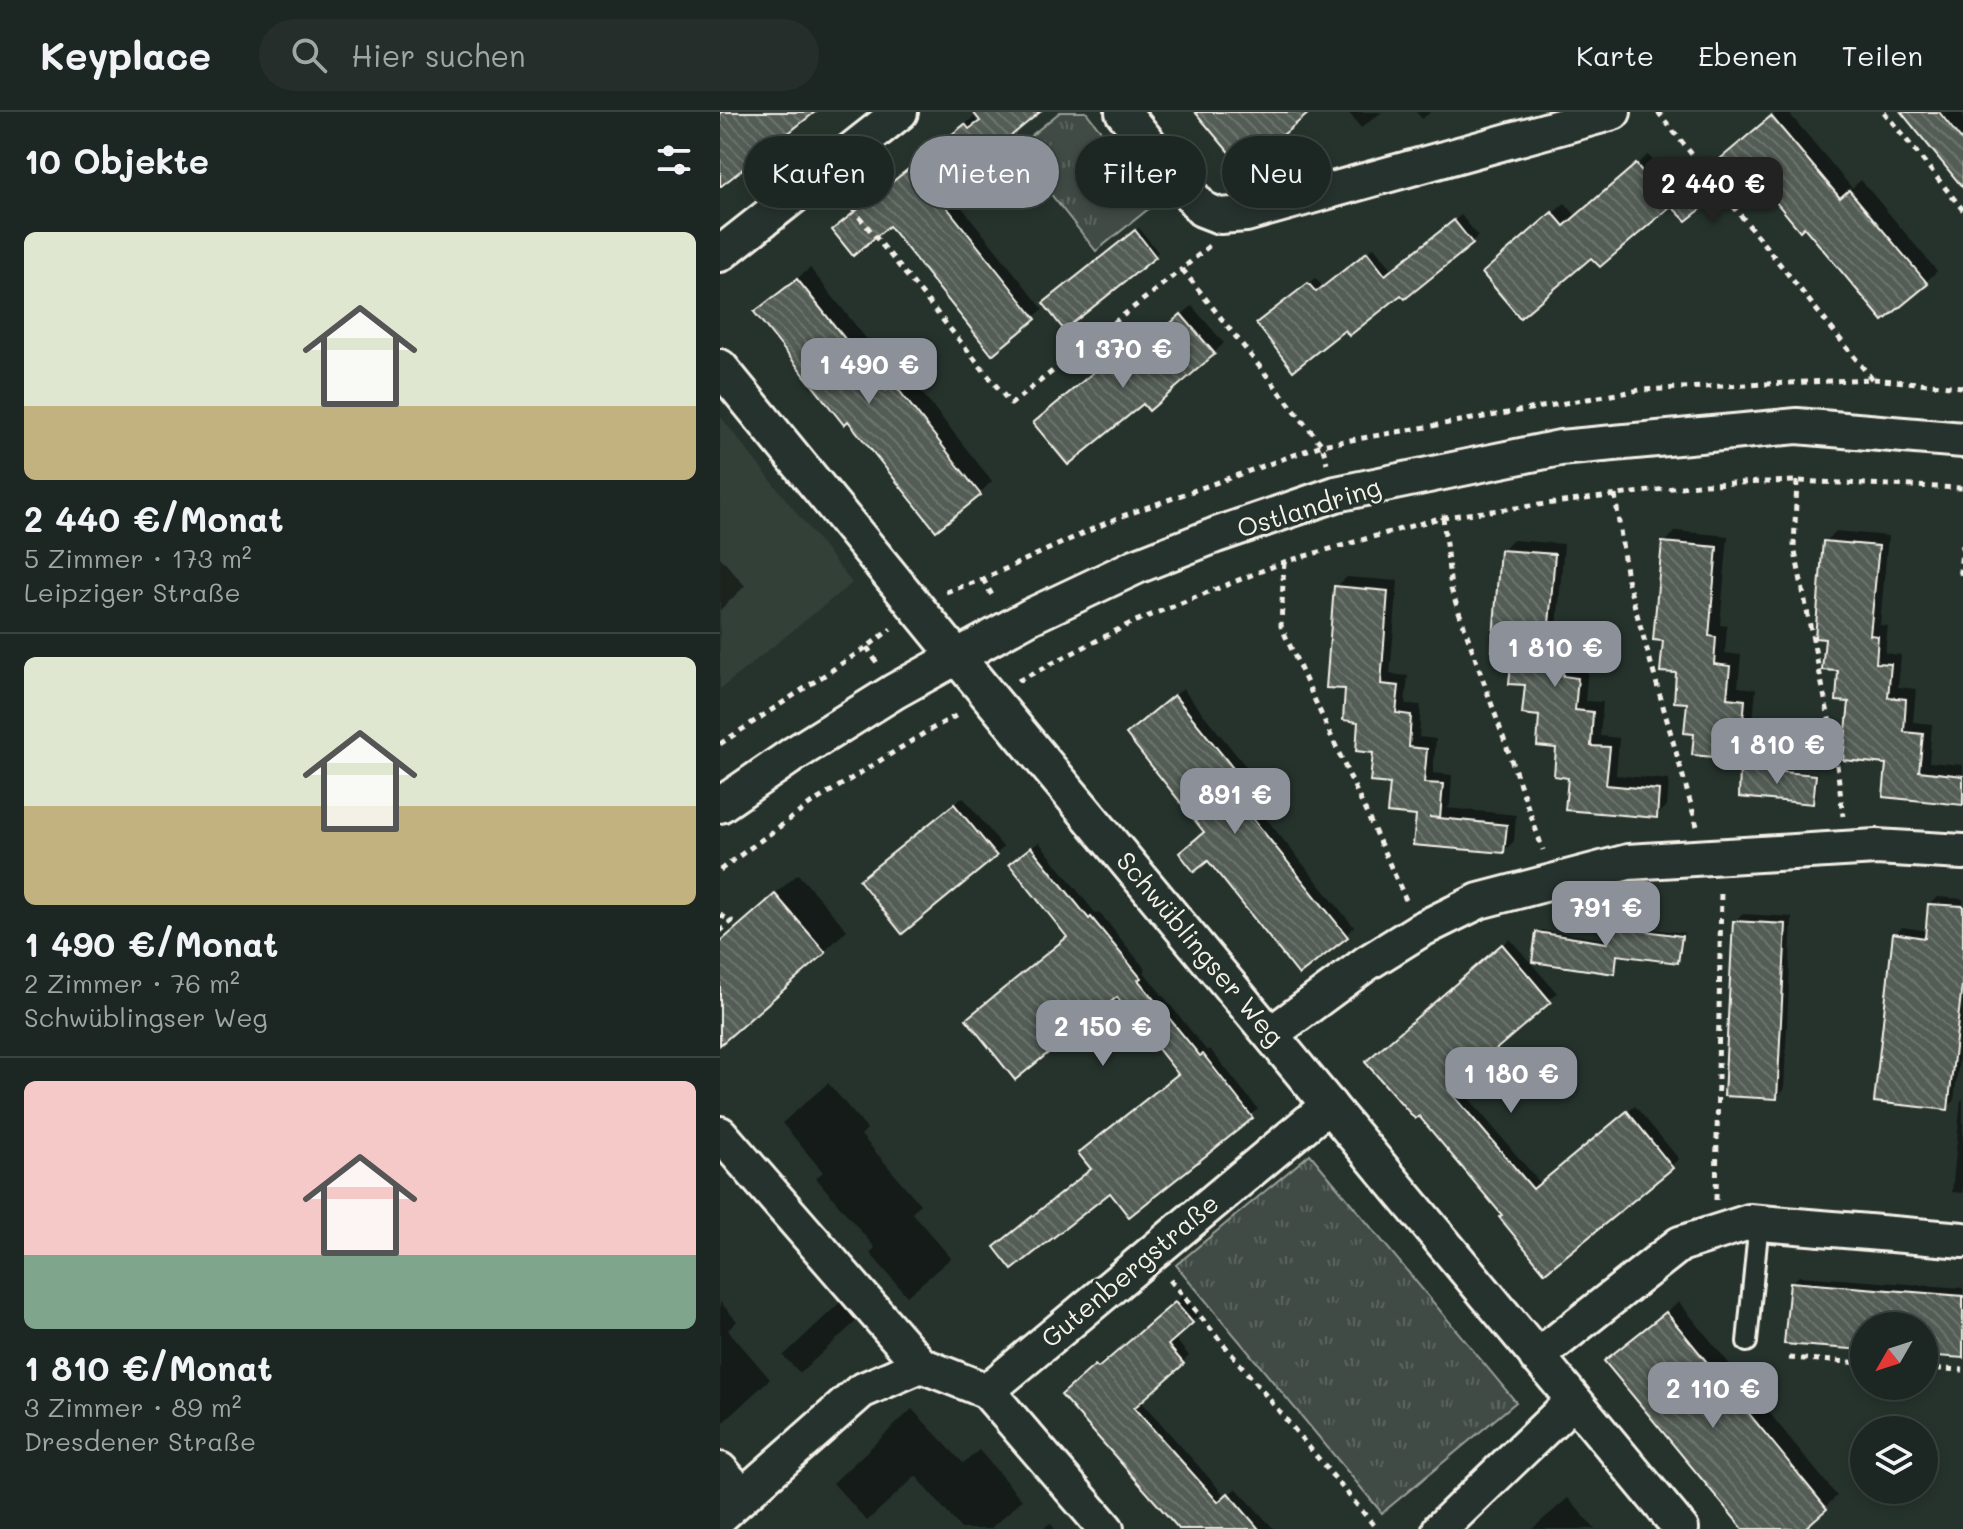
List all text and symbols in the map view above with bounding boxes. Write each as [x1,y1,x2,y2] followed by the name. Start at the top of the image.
[259,19,819,91] search box
[40,30,211,80] text: Keyplace
[287,33,331,77] icon: search
[351,35,526,75] text: Hier suchen
[1576,37,1654,73] text: Karte
[1698,37,1798,73] text: Ebenen
[1842,37,1923,73] text: Teilen
[744,136,894,208] chip: Kaufen
[910,136,1059,208] chip: Mieten
[1075,136,1206,208] chip: Filter
[1222,136,1331,208] chip: Neu
[24,138,209,183] text: 10 Objekte
[652,138,696,182] icon: filters
[1639,157,1787,225] pin: 2 440 €
[1661,166,1765,200] text: 2 440 €
[288,284,432,428] icon: home
[1049,322,1197,390] pin: 1 370 €
[1074,331,1172,365] text: 1 370 €
[795,338,943,406] pin: 1 490 €
[819,347,919,381] text: 1 490 €
[1233,469,1385,545] street label: Ostlandring
[24,496,284,541] text: 2 440 €/Monat
[24,541,252,575] text: 5 Zimmer · 173 m²
[24,575,241,609] text: Leipziger Straße
[1481,621,1629,689] pin: 1 810 €
[1507,630,1603,664] text: 1 810 €
[288,709,432,853] icon: home
[1703,718,1851,786] pin: 1 810 €
[1729,727,1825,761] text: 1 810 €
[1179,768,1291,836] pin: 891 €
[1198,777,1272,811] text: 891 €
[1109,844,1292,1053] street label: Schwüblingser Weg
[1550,881,1662,949] pin: 791 €
[1570,890,1642,924] text: 791 €
[24,921,278,966] text: 1 490 €/Monat
[24,966,240,1000] text: 2 Zimmer · 76 m²
[24,1000,268,1034] text: Schwüblingser Weg
[1029,1000,1177,1068] pin: 2 150 €
[1054,1009,1152,1043] text: 2 150 €
[1437,1047,1585,1115] pin: 1 180 €
[1463,1056,1559,1090] text: 1 180 €
[288,1133,432,1277] icon: home
[1033,1186,1225,1355] street label: Gutenbergstraße
[1850,1312,1938,1400] north arrow
[1850,1312,1938,1504] map controls
[24,1345,273,1390] text: 1 810 €/Monat
[1639,1362,1787,1430] pin: 2 110 €
[1666,1371,1760,1405] text: 2 110 €
[24,1390,242,1424] text: 3 Zimmer · 89 m²
[1850,1416,1938,1504] button: layers
[24,1424,256,1458] text: Dresdener Straße

